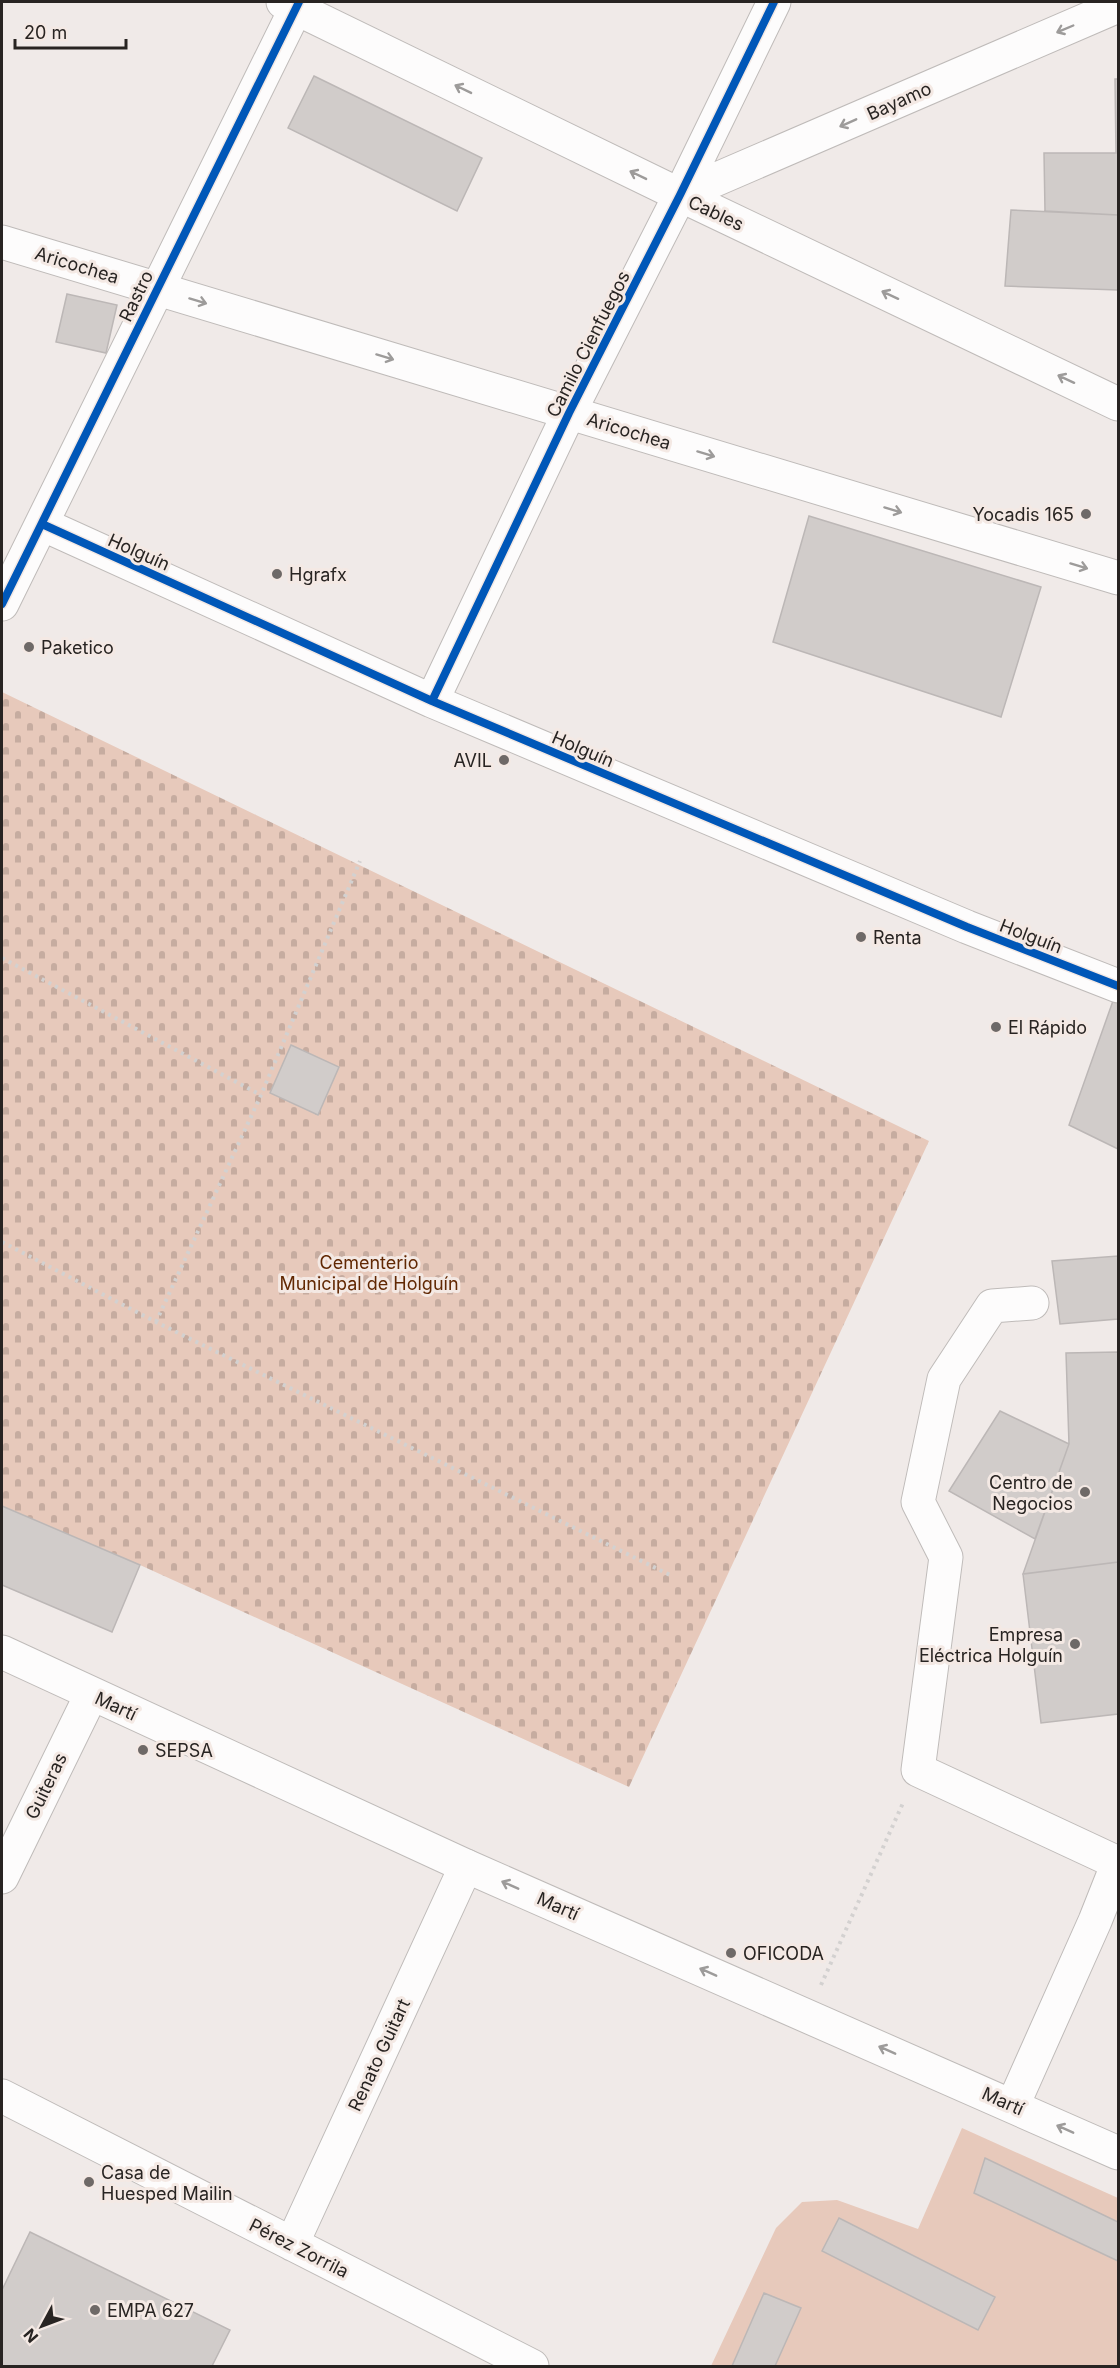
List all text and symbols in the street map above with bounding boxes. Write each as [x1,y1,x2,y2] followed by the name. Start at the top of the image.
[15,12,126,50] scale bar
[24,22,67,43] text: 20 m
[1056,24,1074,35] one-way arrow
[864,78,934,124] street label: Bayamo
[454,83,472,95] one-way arrow
[839,118,857,130] one-way arrow
[629,168,647,180] one-way arrow
[685,191,747,235] street label: Cables
[33,242,121,288] street label: Aricochea
[115,267,157,325] street label: Rastro
[542,267,634,421] street label: Camilo Cienfuegos
[881,289,899,301] one-way arrow
[188,296,207,307] one-way arrow
[375,352,394,363] one-way arrow
[1057,372,1075,384] one-way arrow
[585,408,673,454] street label: Aricochea
[696,449,715,460] one-way arrow
[972,504,1074,525] place label: Yocadis 165
[883,505,902,516] one-way arrow
[1079,507,1093,521] marker: Yocadis 165
[105,529,173,575] street label: Holguín
[1069,561,1088,572] one-way arrow
[289,564,347,585] place label: Hgrafx
[270,567,284,581] marker: Hgrafx
[41,637,114,658] place label: Paketico
[22,640,36,654] marker: Paketico
[549,727,617,771] street label: Holguín
[453,750,492,771] place label: AVIL
[497,753,511,767] marker: AVIL
[997,915,1065,957] street label: Holguín
[873,927,922,948] place label: Renta
[854,930,868,944] marker: Renta
[1008,1017,1087,1038] place label: El Rápido
[989,1020,1003,1034] marker: El Rápido
[279,1252,459,1294] park label: Cementerio Municipal de Holguín
[989,1472,1073,1514] place label: Centro de Negocios
[1078,1485,1092,1499] marker: Centro de Negocios
[919,1624,1063,1666] place label: Empresa Eléctrica Holguín
[1068,1637,1082,1651] marker: Empresa Eléctrica Holguín
[92,1687,141,1725] street label: Martí
[155,1740,213,1761] place label: SEPSA
[136,1743,150,1757] marker: SEPSA
[21,1749,71,1823] street label: Guiteras
[502,1879,520,1890] one-way arrow
[534,1888,583,1925] street label: Martí
[743,1943,824,1964] place label: OFICODA
[724,1946,738,1960] marker: OFICODA
[699,1966,718,1977] one-way arrow
[344,1995,414,2115] street label: Renato Guitart
[878,2044,896,2055] one-way arrow
[979,2083,1028,2120] street label: Martí
[1057,2122,1075,2134] one-way arrow
[101,2162,233,2204] place label: Casa de Huesped Mailin
[82,2175,96,2189] marker: Casa de Huesped Mailin
[246,2214,352,2282] street label: Pérez Zorrila
[12,2296,72,2356] north arrow
[107,2300,194,2321] place label: EMPA 627
[88,2303,102,2317] marker: EMPA 627
[19,2325,42,2347] text: N

